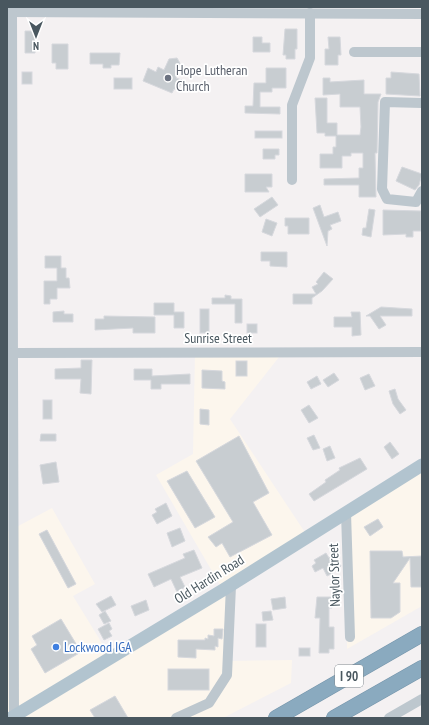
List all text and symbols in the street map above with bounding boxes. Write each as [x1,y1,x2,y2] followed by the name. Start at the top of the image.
[16,16,56,56] north arrow
[33,39,39,53] text: N
[176,61,247,95] place label: Hope Lutheran Church
[163,73,173,83] marker: Hope Lutheran Church
[184,329,252,347] street label: Sunrise Street
[324,543,344,607] street label: Naylor Street
[171,550,247,608] street label: Old Hardin Road
[64,638,132,656] place label: Lockwood IGA
[51,642,61,652] marker: Lockwood IGA
[335,665,363,687] road number: I 90

